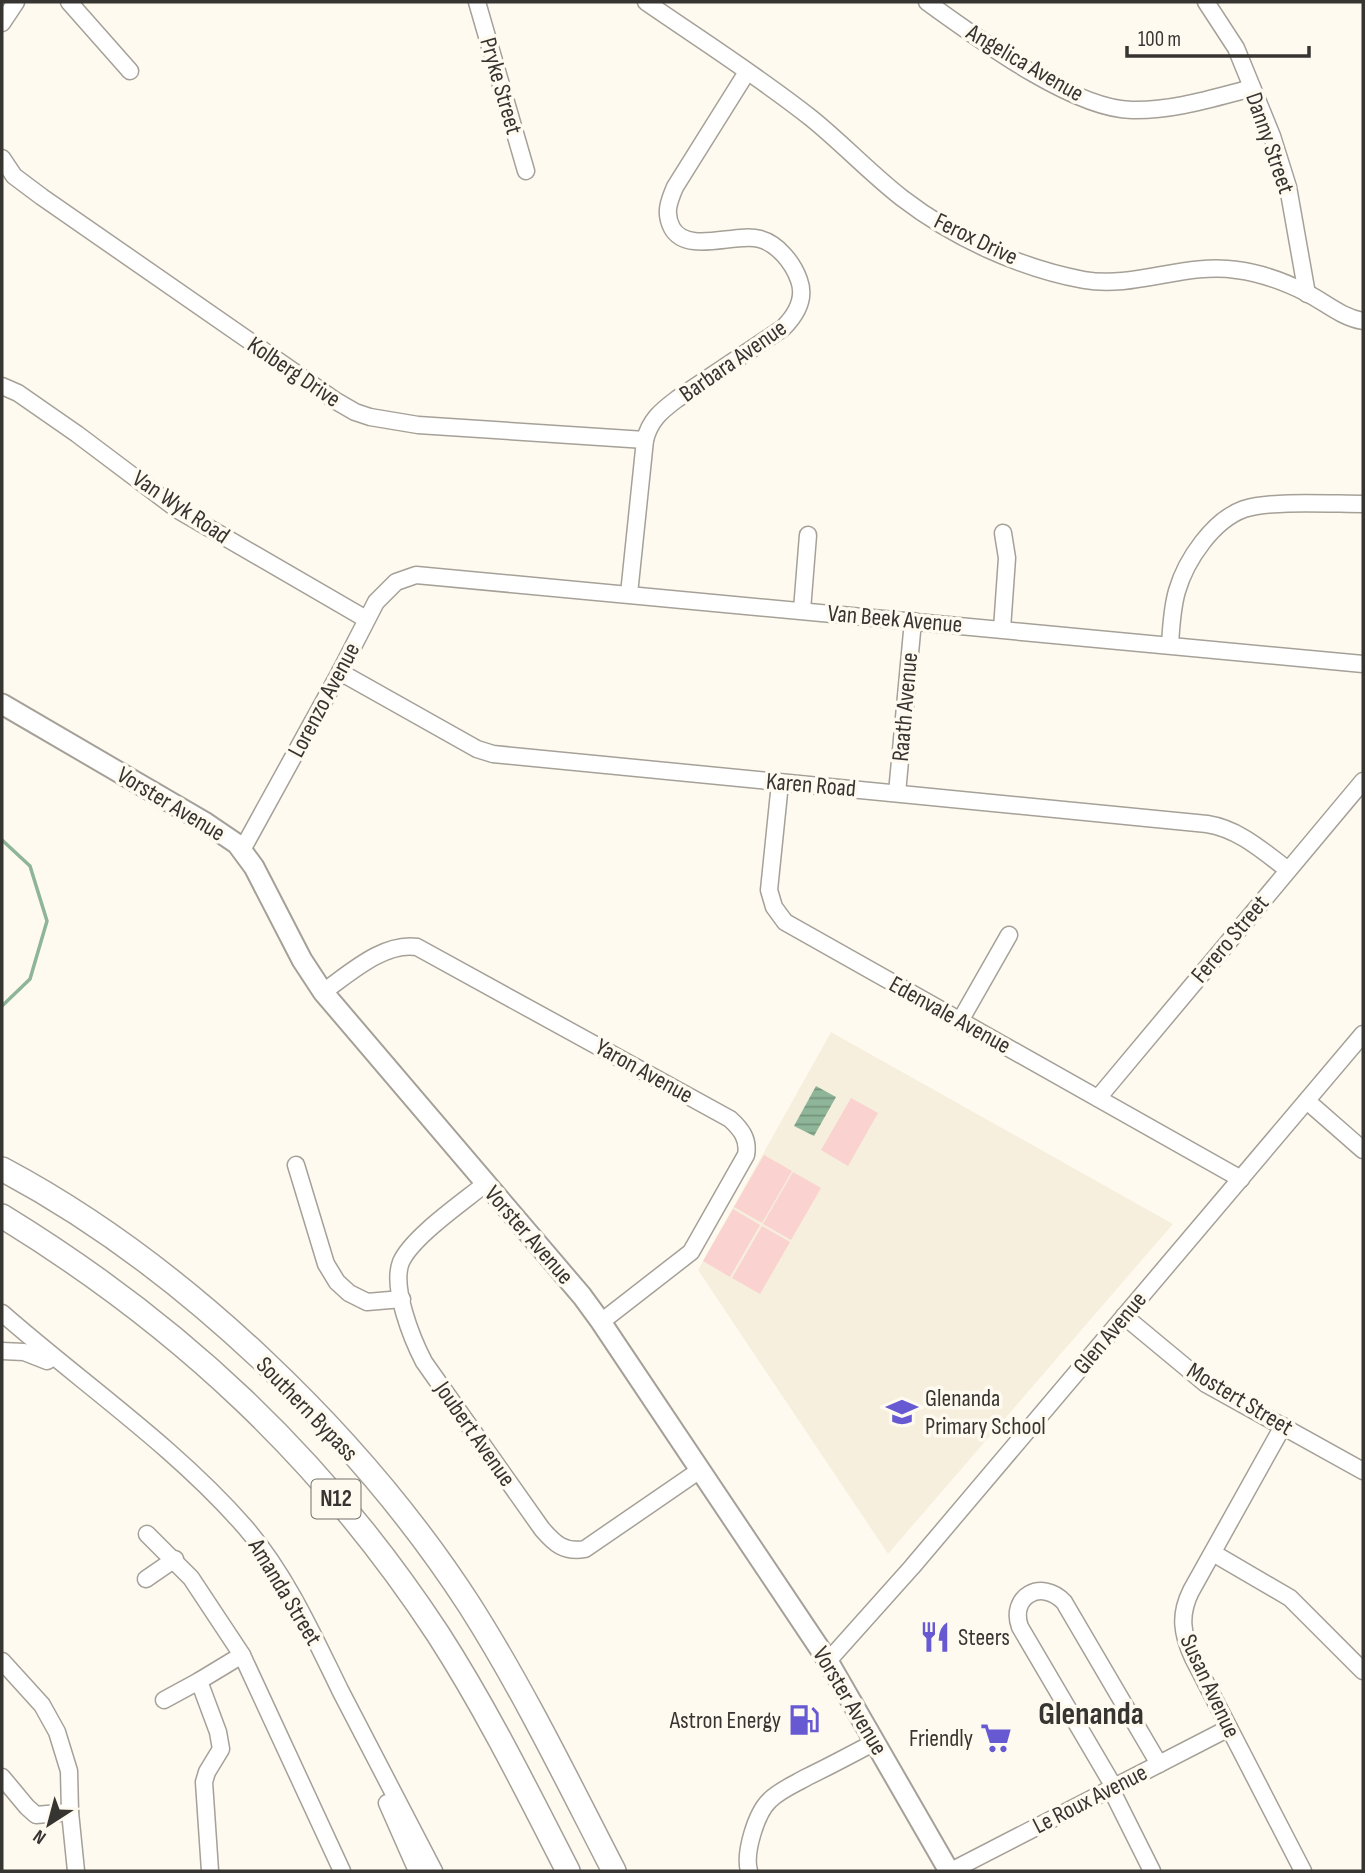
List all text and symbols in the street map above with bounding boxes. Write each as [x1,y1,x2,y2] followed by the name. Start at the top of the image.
[1127,14,1309,58] scale bar
[960,17,1089,108] street label: Angelica Avenue
[1138,27,1181,52] text: 100 m
[473,34,529,138] street label: Pryke Street
[1239,89,1301,197] street label: Danny Street
[929,206,1023,272] street label: Ferox Drive
[674,313,792,409] street label: Barbara Avenue
[242,330,346,414] street label: Kolberg Drive
[127,464,235,550] street label: Van Wyk Road
[826,599,964,639] street label: Van Beek Avenue
[282,638,366,762] street label: Lorenzo Avenue
[886,651,924,763] street label: Raath Avenue
[112,760,230,848] street label: Vorster Avenue
[765,767,857,803] street label: Karen Road
[1185,889,1275,989] street label: Ferero Street
[884,970,1016,1060] street label: Edenvale Avenue
[590,1032,698,1110] street label: Yaron Avenue
[478,1180,580,1290] street label: Vorster Avenue
[1067,1286,1153,1380] street label: Glen Avenue
[250,1351,364,1467] street label: Southern Bypass
[1182,1356,1298,1442] street label: Mostert Street
[428,1375,522,1492] street label: Joubert Avenue
[925,1384,1046,1441] place label: Glenanda Primary School
[885,1395,919,1429] school or university icon: Glenanda Primary School
[312,1480,360,1518] road number: N12
[241,1533,328,1651] street label: Amanda Street
[918,1620,952,1654] restaurant icon: Steers
[958,1623,1010,1652] place label: Steers
[1173,1630,1247,1742] street label: Susan Avenue
[806,1642,894,1760] street label: Vorster Avenue
[1038,1695,1144,1734] district label: Glenanda
[787,1703,821,1737] fuel station icon: Astron Energy
[669,1706,781,1735] place label: Astron Energy
[979,1721,1013,1755] supermarket icon: Friendly
[909,1724,973,1753] place label: Friendly
[1028,1758,1152,1840] street label: Le Roux Avenue
[14,1789,84,1859] north arrow
[29,1824,51,1849] text: N

